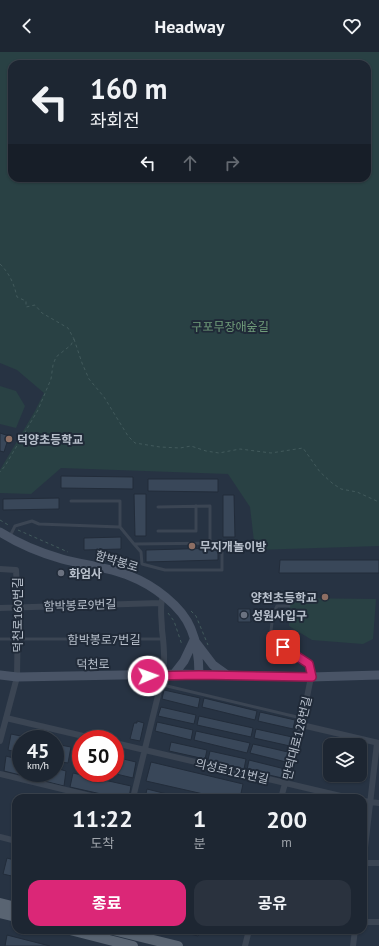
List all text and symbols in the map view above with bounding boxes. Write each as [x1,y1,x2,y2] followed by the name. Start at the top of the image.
[16,15,38,37] icon: back
[154,15,225,38] text: Headway
[341,15,363,37] icon: heart
[90,70,167,107] text: 160 m
[24,76,76,128] icon: left
[90,109,140,132] text: 좌회전
[137,152,159,174] icon: left
[179,152,201,174] icon: ahead
[221,152,243,174] icon: right
[191,319,269,334] park label: 구포무장애숲길
[17,432,83,447] place label: 덕양초등학교
[4,434,14,444] marker: 덕양초등학교
[200,539,266,554] place label: 무지개놀이방
[187,541,197,551] marker: 무지개놀이방
[94,547,140,575] street label: 함박봉로
[69,566,102,581] place label: 화엄사
[56,568,66,578] marker: 화엄사
[10,578,25,652] street label: 덕천로160번길
[251,590,317,605] place label: 양천초등학교
[320,592,330,602] marker: 양천초등학교
[43,596,117,614] street label: 함박봉로9번길
[252,608,307,623] place label: 성원사입구
[239,610,249,620] marker: 성원사입구
[266,630,300,664] pin
[68,632,140,647] street label: 함박봉로7번길
[272,636,294,658] icon: arrive
[127,655,169,697] position arrow
[76,656,110,672] street label: 덕천로
[279,695,315,781] street label: 만덕대로128번길
[72,730,124,782] speed limit sign: 50
[27,738,49,764] text: 45
[323,738,367,782] map controls
[323,738,367,782] button: layers
[194,755,270,787] street label: 의성로121번길
[27,759,49,772] text: km/h
[72,803,133,834] text: 11:22
[193,803,206,834] text: 1
[266,804,307,835] text: 200
[281,834,292,851] text: m
[90,835,114,852] text: 도착
[194,835,205,852] text: 분
[28,880,186,926] button: 종료
[194,880,351,926] button: 공유

